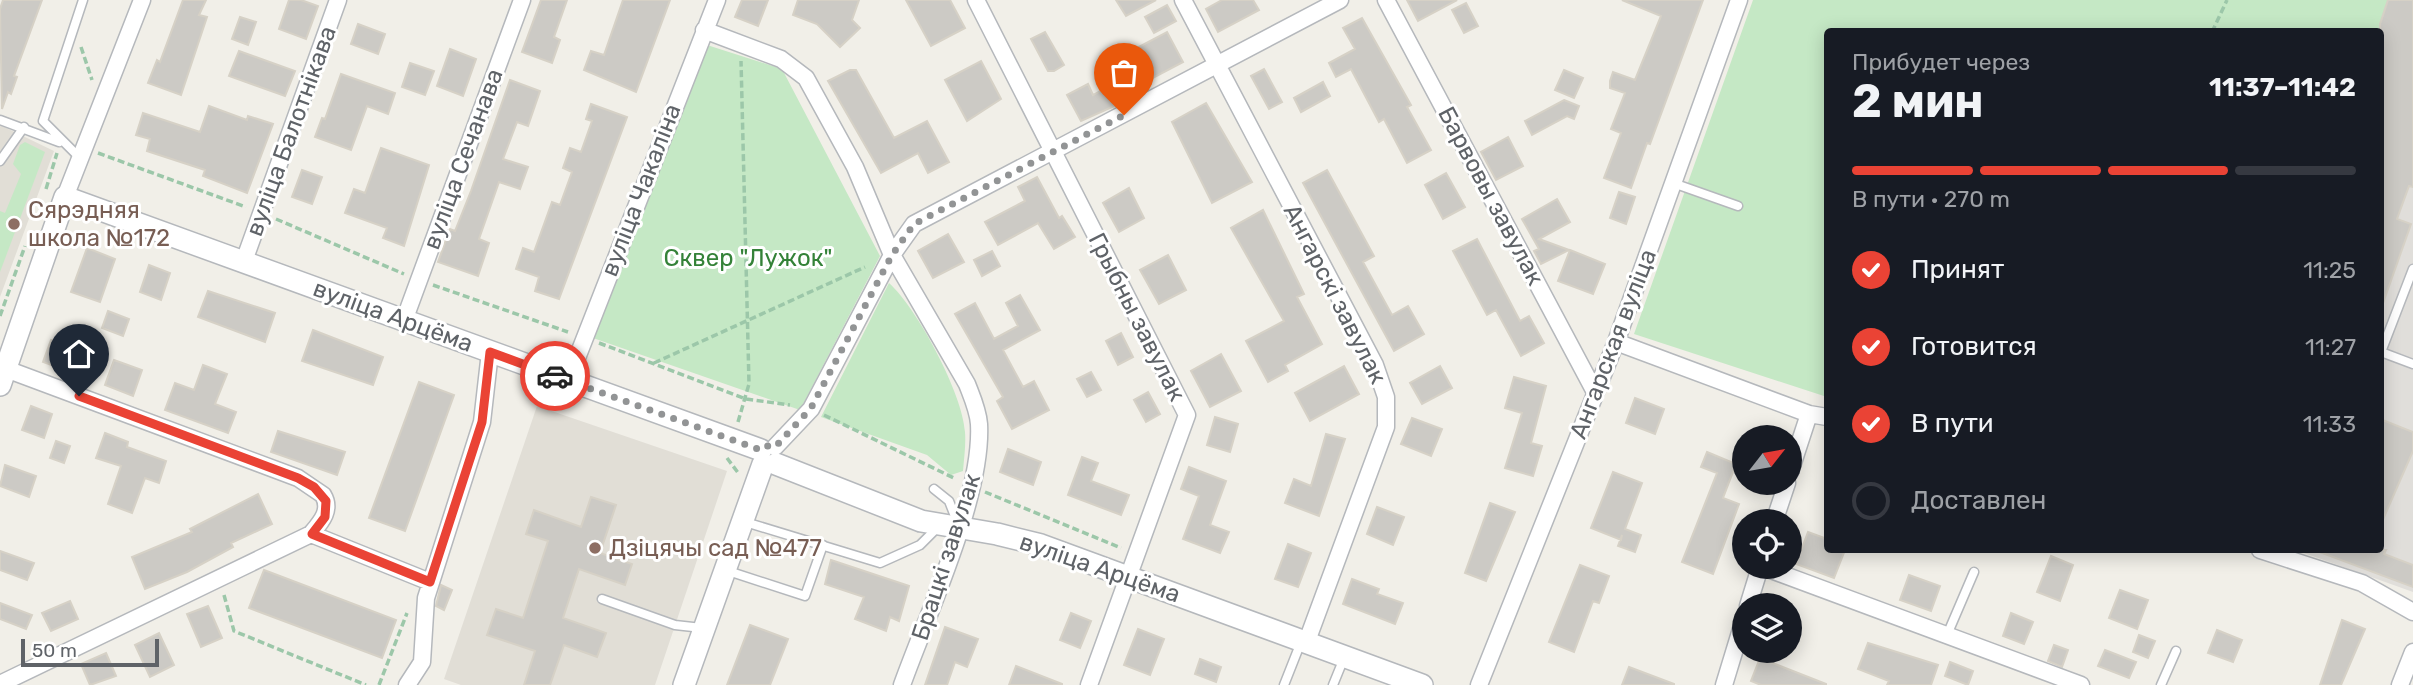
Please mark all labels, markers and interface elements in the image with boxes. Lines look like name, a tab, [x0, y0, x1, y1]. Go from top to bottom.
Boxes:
street label: вуліца Балотнікава	[240, 22, 342, 240]
pin	[1094, 43, 1154, 115]
text: Прибудет через	[1852, 48, 2030, 76]
icon: bag	[1105, 54, 1143, 92]
street label: вуліца Сечанава	[417, 65, 509, 253]
text: 11:37–11:42	[2209, 72, 2356, 103]
text: 2 мин	[1852, 74, 1984, 129]
street label: вуліца Чакаліна	[595, 100, 687, 280]
street label: Барвовы завулак	[1432, 102, 1550, 290]
text: В пути · 270 m	[1852, 185, 2010, 213]
place label: Сярэдняя школа №172	[28, 196, 170, 252]
street label: Ангарскі завулак	[1278, 200, 1392, 389]
marker: Сярэдняя школа №172	[6, 216, 22, 232]
street label: Грыбны завулак	[1083, 228, 1191, 406]
park label: Сквер "Лужок"	[663, 244, 833, 272]
street label: Ангарская вуліца	[1564, 245, 1662, 443]
icon: check	[1852, 251, 1890, 289]
text: Принят	[1911, 254, 2004, 285]
text: 11:25	[2303, 256, 2356, 284]
street label: вуліца Арцёма	[309, 274, 477, 358]
pin	[49, 324, 109, 396]
icon: check	[1852, 328, 1890, 366]
text: Готовится	[1911, 331, 2037, 362]
text: 11:27	[2305, 333, 2356, 361]
icon: home	[60, 335, 98, 373]
courier	[520, 341, 590, 411]
icon: car	[536, 357, 574, 395]
icon: check	[1852, 405, 1890, 443]
text: В пути	[1911, 408, 1994, 439]
text: 11:33	[2303, 410, 2356, 438]
north arrow	[1732, 425, 1802, 495]
map controls	[1732, 425, 1802, 663]
street label: Брацкі завулак	[906, 470, 986, 644]
text: Доставлен	[1911, 485, 2046, 516]
button: locate	[1732, 509, 1802, 579]
street label: вуліца Арцёма	[1016, 527, 1184, 609]
place label: Дзіцячы сад №477	[609, 534, 822, 562]
marker: Дзіцячы сад №477	[587, 540, 603, 556]
button: layers	[1732, 593, 1802, 663]
scale bar	[21, 636, 159, 668]
text: 50 m	[32, 639, 77, 662]

